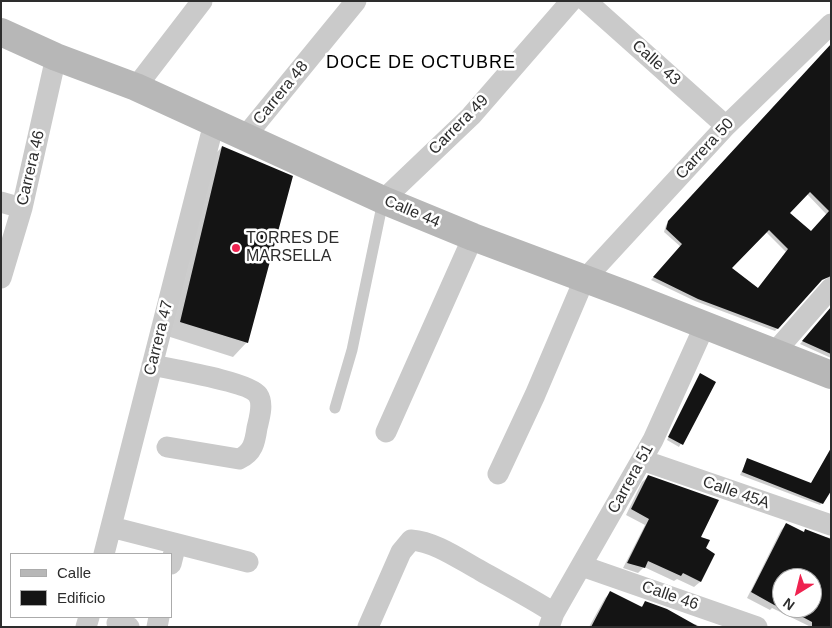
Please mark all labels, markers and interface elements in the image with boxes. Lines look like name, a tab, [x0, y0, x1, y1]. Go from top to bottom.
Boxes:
street label: Calle 43	[628, 36, 684, 90]
district label: DOCE DE OCTUBRE	[324, 52, 518, 74]
street label: Carrera 48	[249, 57, 313, 129]
street label: Carrera 49	[425, 91, 493, 159]
street label: Carrera 50	[672, 114, 738, 184]
street label: Carrera 46	[13, 129, 49, 207]
street label: Calle 44	[381, 192, 443, 232]
place label: TORRES DE MARSELLA	[246, 229, 339, 267]
marker: TORRES DE MARSELLA	[230, 242, 242, 254]
street label: Carrera 47	[140, 299, 178, 377]
street label: Carrera 51	[604, 441, 658, 517]
street label: Calle 45A	[700, 473, 772, 513]
legend	[10, 553, 172, 618]
text: Calle	[57, 564, 91, 581]
north arrow	[772, 568, 822, 618]
street label: Calle 46	[639, 577, 701, 615]
text: Edificio	[57, 589, 105, 606]
text: N	[780, 595, 798, 614]

